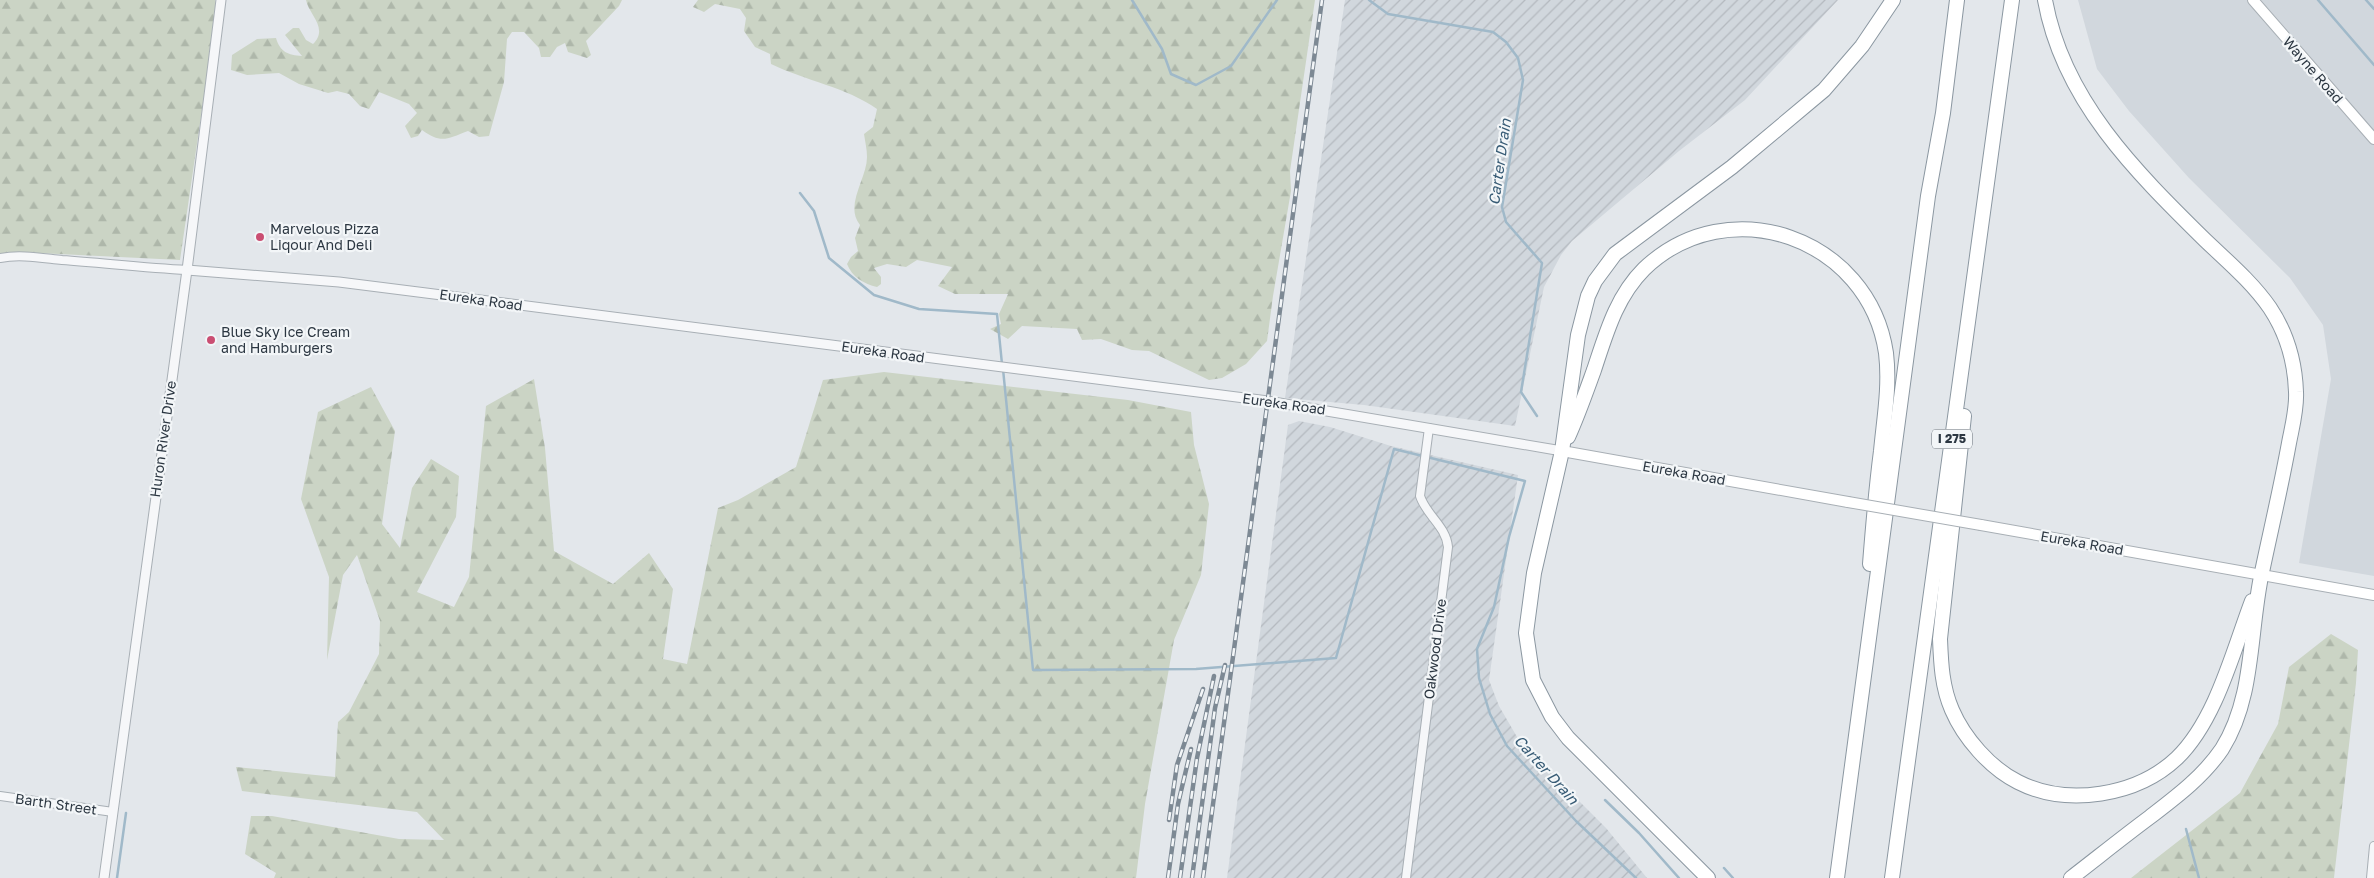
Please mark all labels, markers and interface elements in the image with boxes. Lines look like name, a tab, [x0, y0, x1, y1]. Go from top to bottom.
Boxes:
street label: Wayne Road	[2280, 33, 2347, 107]
water label: Carter Drain	[1484, 117, 1514, 206]
place label: Marvelous Pizza Liqour And Deli	[270, 220, 379, 253]
marker: Marvelous Pizza Liqour And Deli	[254, 231, 266, 243]
street label: Eureka Road	[438, 285, 524, 314]
place label: Blue Sky Ice Cream and Hamburgers	[221, 323, 350, 356]
marker: Blue Sky Ice Cream and Hamburgers	[205, 334, 217, 346]
street label: Eureka Road	[840, 337, 926, 366]
street label: Huron River Drive	[146, 380, 179, 498]
street label: Eureka Road	[1241, 389, 1327, 418]
road number: I 275	[1932, 429, 1972, 448]
street label: Eureka Road	[1641, 457, 1727, 488]
street label: Eureka Road	[2039, 527, 2125, 558]
street label: Oakwood Drive	[1420, 598, 1449, 700]
water label: Carter Drain	[1511, 731, 1583, 808]
street label: Barth Street	[14, 789, 98, 818]

